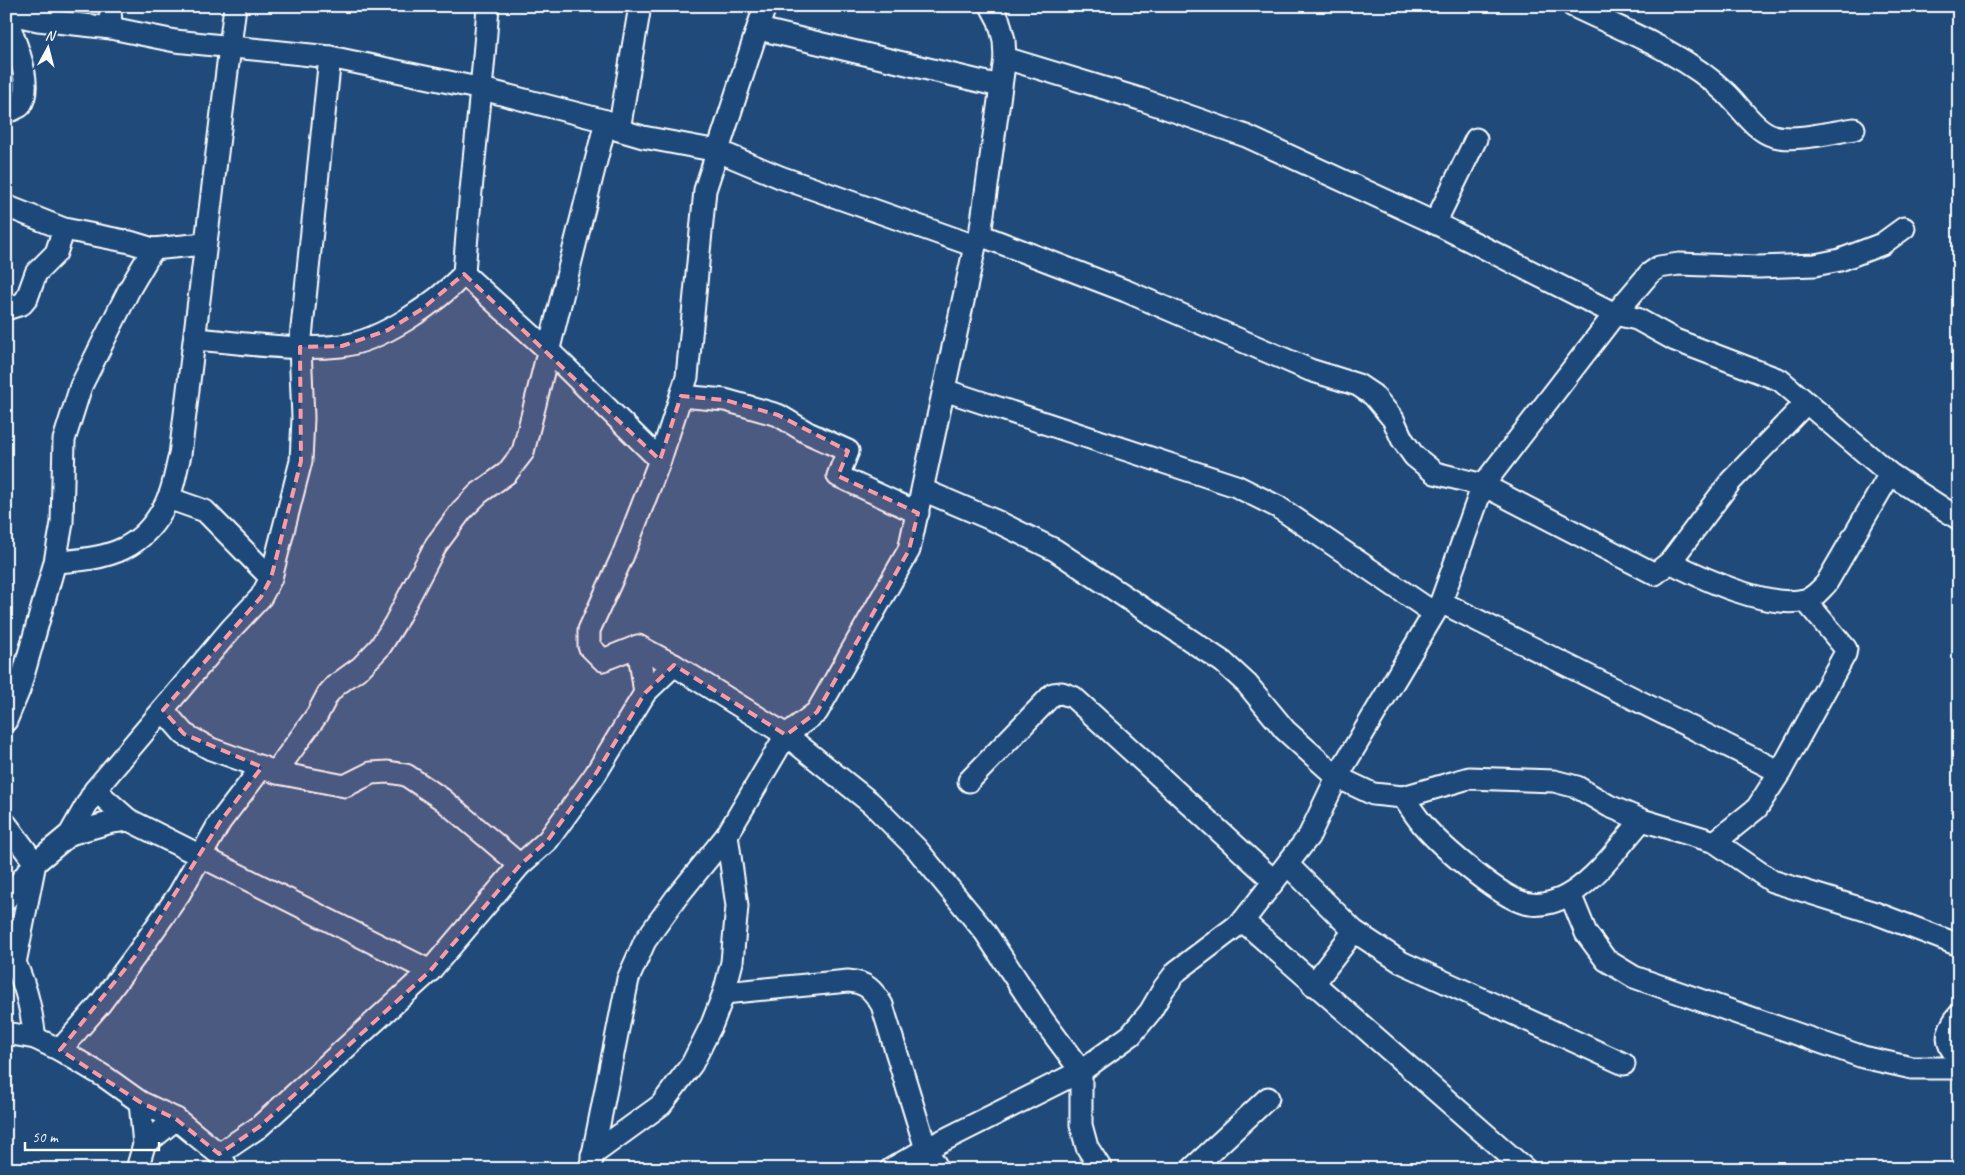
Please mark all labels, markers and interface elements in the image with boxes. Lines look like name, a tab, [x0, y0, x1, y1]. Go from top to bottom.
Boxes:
north arrow	[22, 22, 72, 72]
text: N	[44, 27, 57, 45]
scale bar	[25, 1120, 159, 1152]
text: 50 m	[32, 1128, 59, 1147]

